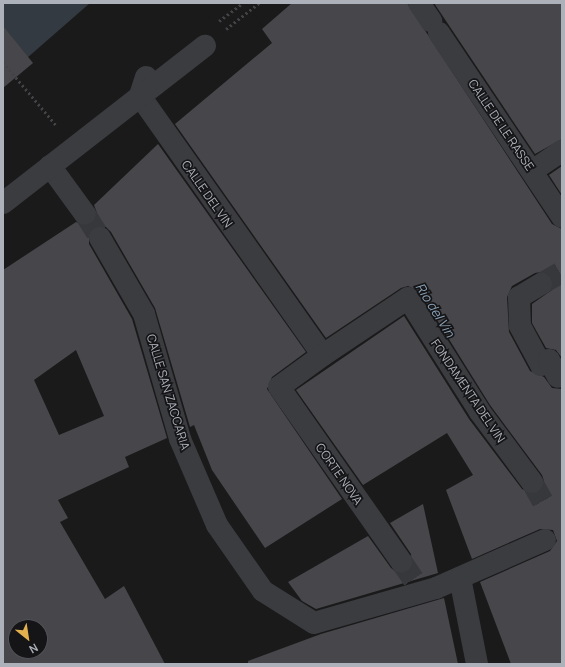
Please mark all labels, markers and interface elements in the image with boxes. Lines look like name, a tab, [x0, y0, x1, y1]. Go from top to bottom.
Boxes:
street label: CALLE DE LE RASSE	[465, 77, 537, 173]
street label: CALLE DEL VIN	[178, 157, 236, 231]
water label: Rio del Vin	[412, 280, 458, 340]
street label: CALLE SAN ZACCARIA	[144, 332, 192, 452]
street label: FONDAMENTA DEL VIN	[428, 336, 508, 446]
street label: CORTE NOVA	[313, 440, 365, 508]
north arrow	[8, 619, 48, 659]
text: N	[27, 640, 41, 657]

